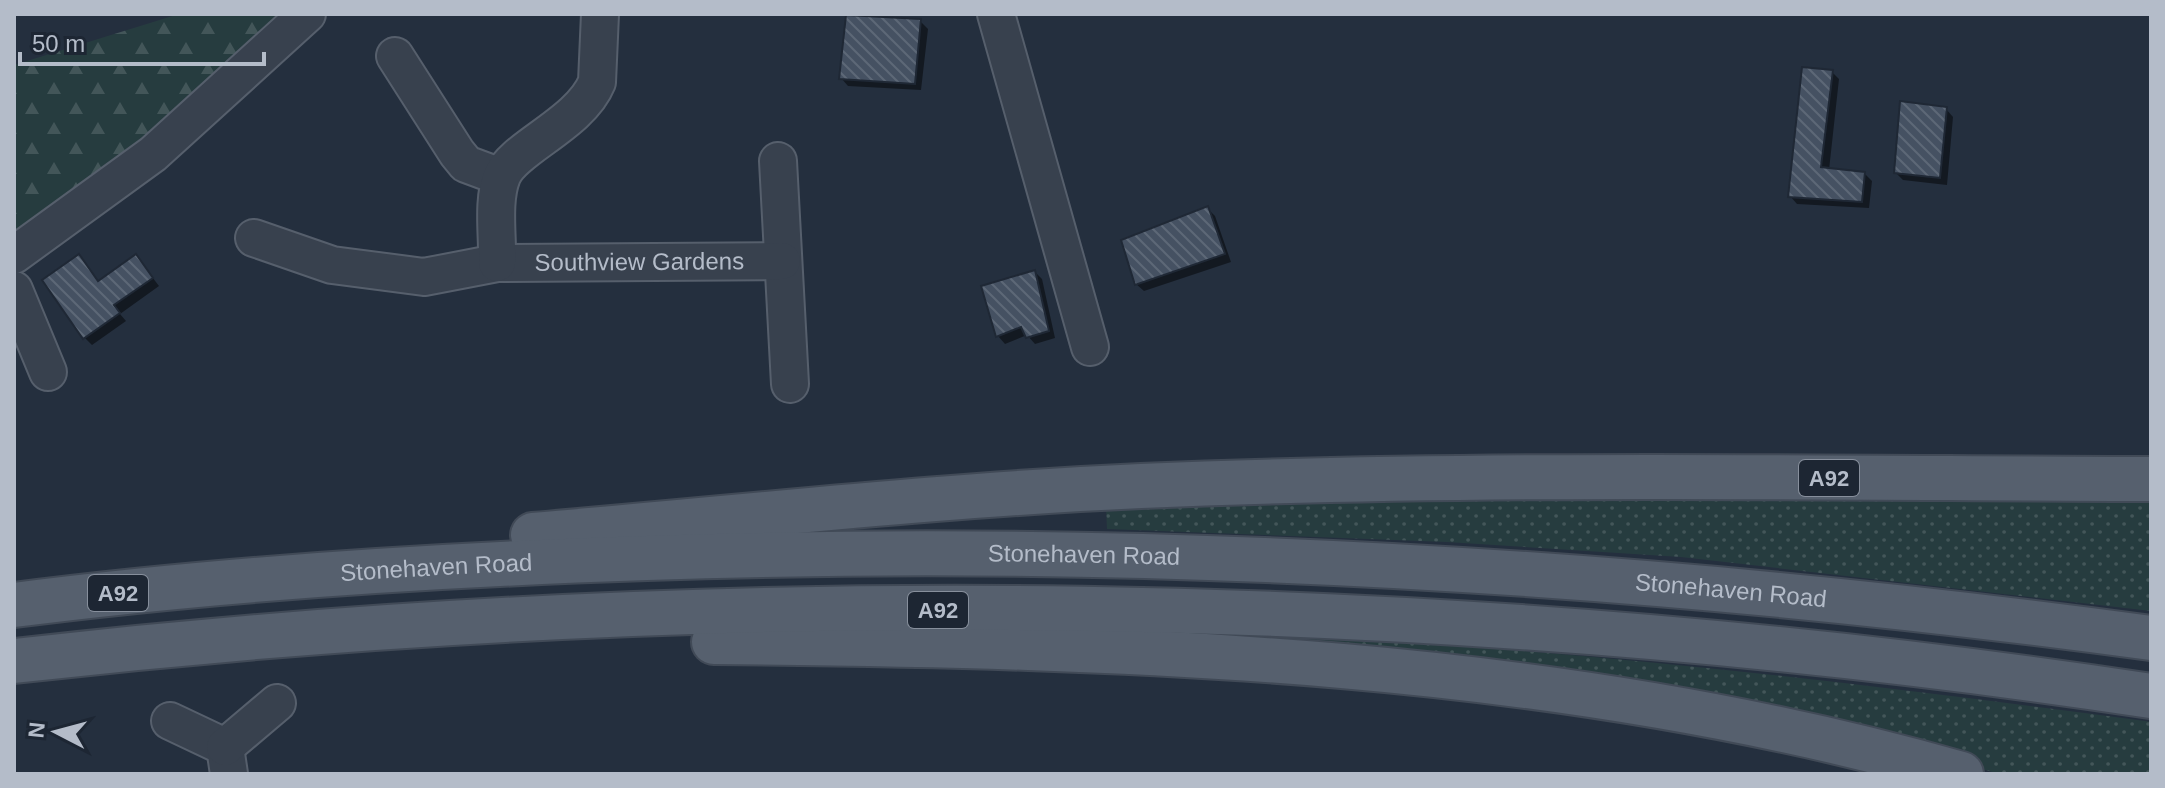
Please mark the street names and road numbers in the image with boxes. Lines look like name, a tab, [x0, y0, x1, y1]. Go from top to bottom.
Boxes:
street label: Southview Gardens	[534, 247, 744, 276]
road number: A92	[1799, 460, 1859, 496]
street label: Stonehaven Road	[988, 539, 1180, 570]
street label: Stonehaven Road	[339, 548, 533, 586]
street label: Stonehaven Road	[1634, 568, 1828, 612]
road number: A92	[88, 575, 148, 611]
road number: A92	[908, 592, 968, 628]

